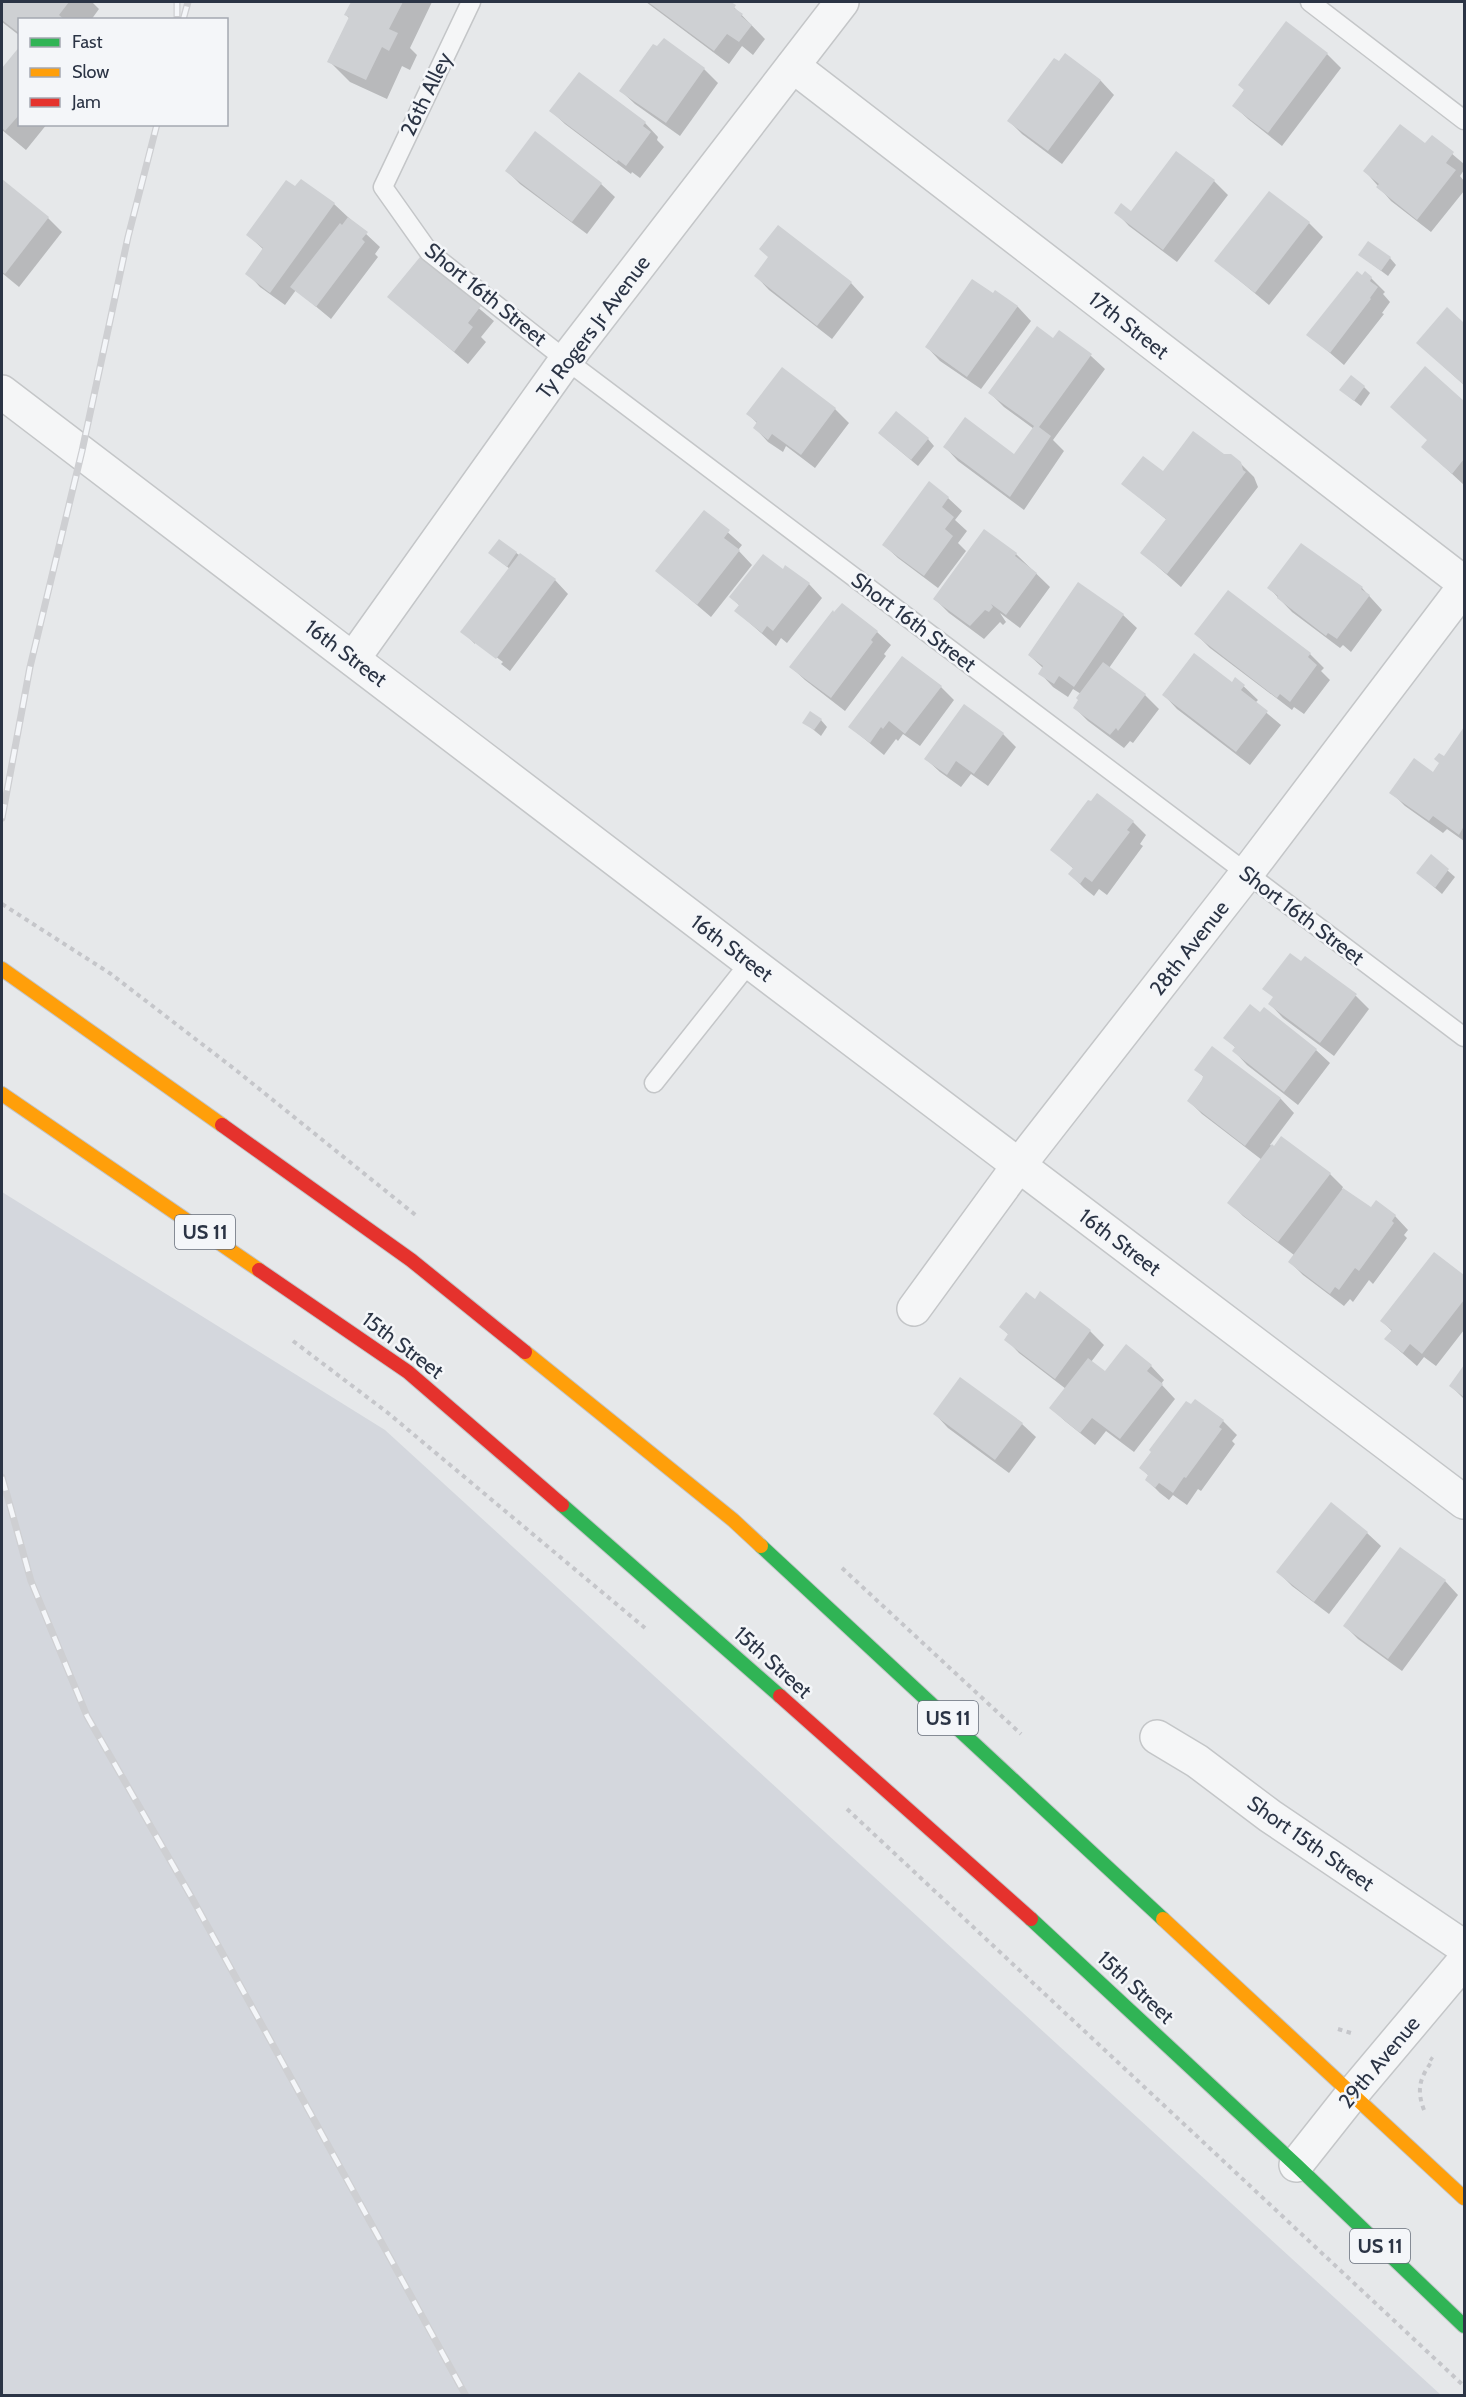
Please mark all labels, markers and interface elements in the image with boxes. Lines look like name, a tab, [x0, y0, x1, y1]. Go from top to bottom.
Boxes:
legend	[18, 18, 228, 126]
text: Fast	[72, 31, 103, 53]
street label: 26th Alley	[395, 48, 457, 140]
text: Slow	[72, 61, 109, 83]
text: Jam	[71, 91, 101, 113]
street label: Short 16th Street	[420, 237, 552, 351]
street label: Ty Rogers Jr Avenue	[531, 250, 655, 404]
street label: 17th Street	[1084, 286, 1174, 364]
street label: Short 16th Street	[847, 567, 981, 677]
street label: 16th Street	[300, 614, 392, 692]
street label: Short 16th Street	[1235, 860, 1369, 970]
street label: 28th Avenue	[1144, 895, 1234, 1000]
street label: 16th Street	[686, 909, 778, 987]
street label: 16th Street	[1074, 1203, 1166, 1281]
road number: US 11	[175, 1215, 235, 1249]
street label: 15th Street	[357, 1306, 449, 1384]
street label: 15th Street	[729, 1621, 817, 1703]
road number: US 11	[918, 1701, 978, 1735]
street label: Short 15th Street	[1243, 1790, 1379, 1896]
street label: 15th Street	[1093, 1945, 1179, 2029]
street label: 29th Avenue	[1333, 2011, 1425, 2113]
road number: US 11	[1350, 2229, 1410, 2263]

